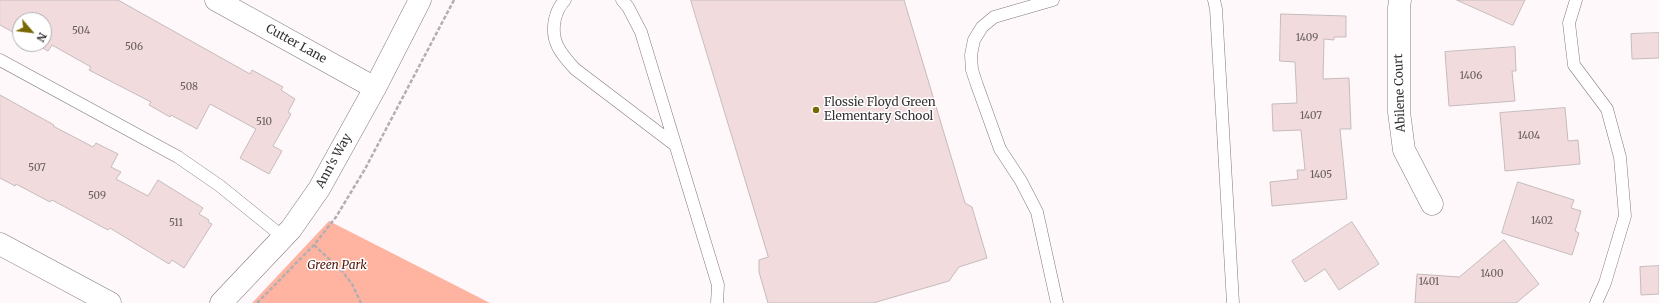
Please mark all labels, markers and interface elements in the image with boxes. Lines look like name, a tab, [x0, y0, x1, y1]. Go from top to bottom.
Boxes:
north arrow	[12, 12, 52, 52]
street label: Cutter Lane	[263, 21, 329, 67]
house number: 504	[72, 25, 90, 37]
text: N	[33, 30, 50, 44]
house number: 1409	[1296, 32, 1318, 44]
house number: 506	[125, 41, 143, 53]
street label: Abilene Court	[1391, 53, 1409, 133]
house number: 1406	[1460, 70, 1482, 82]
house number: 508	[180, 81, 198, 93]
place label: Flossie Floyd Green Elementary School	[824, 96, 936, 124]
marker: Flossie Floyd Green Elementary School	[811, 105, 821, 115]
house number: 1407	[1300, 110, 1322, 122]
house number: 510	[256, 116, 272, 128]
house number: 1404	[1518, 130, 1540, 142]
street label: Ann's Way	[313, 131, 355, 191]
house number: 507	[28, 162, 46, 174]
house number: 1405	[1310, 169, 1332, 181]
house number: 509	[88, 190, 106, 202]
house number: 1402	[1531, 215, 1553, 227]
house number: 511	[169, 217, 183, 229]
park label: Green Park	[307, 259, 367, 273]
house number: 1400	[1481, 268, 1503, 280]
house number: 1401	[1419, 276, 1439, 288]

